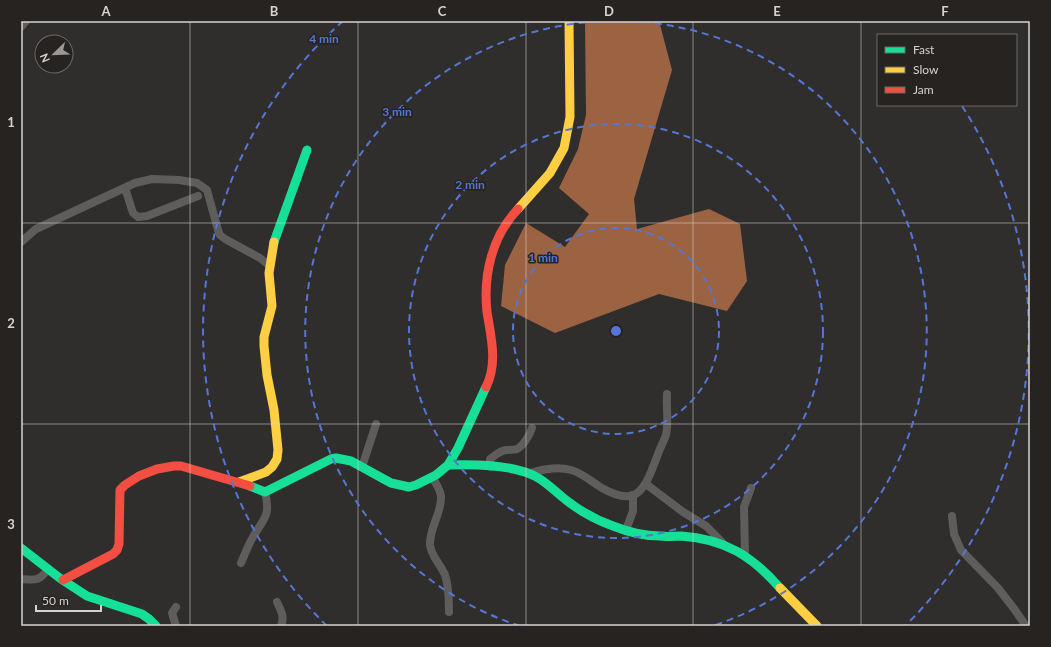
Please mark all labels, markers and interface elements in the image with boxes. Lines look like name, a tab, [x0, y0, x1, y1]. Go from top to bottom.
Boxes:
text: A	[100, 3, 111, 19]
text: B	[270, 3, 279, 19]
text: C	[438, 3, 447, 19]
text: D	[604, 3, 614, 19]
text: E	[773, 3, 781, 19]
text: F	[941, 3, 949, 19]
text: 4 min	[309, 31, 339, 46]
north arrow	[34, 34, 74, 74]
legend	[877, 34, 1017, 106]
text: Fast	[913, 42, 935, 57]
text: N	[37, 52, 52, 65]
text: Slow	[913, 62, 939, 77]
text: Jam	[913, 82, 934, 97]
text: 3 min	[382, 104, 412, 119]
text: 1	[7, 114, 15, 130]
text: 2 min	[455, 177, 485, 192]
text: 1 min	[528, 250, 558, 265]
text: 2	[7, 315, 15, 331]
centre of rings	[609, 324, 623, 338]
text: 3	[7, 516, 15, 532]
scale bar	[36, 587, 101, 613]
text: 50 m	[42, 593, 69, 608]

